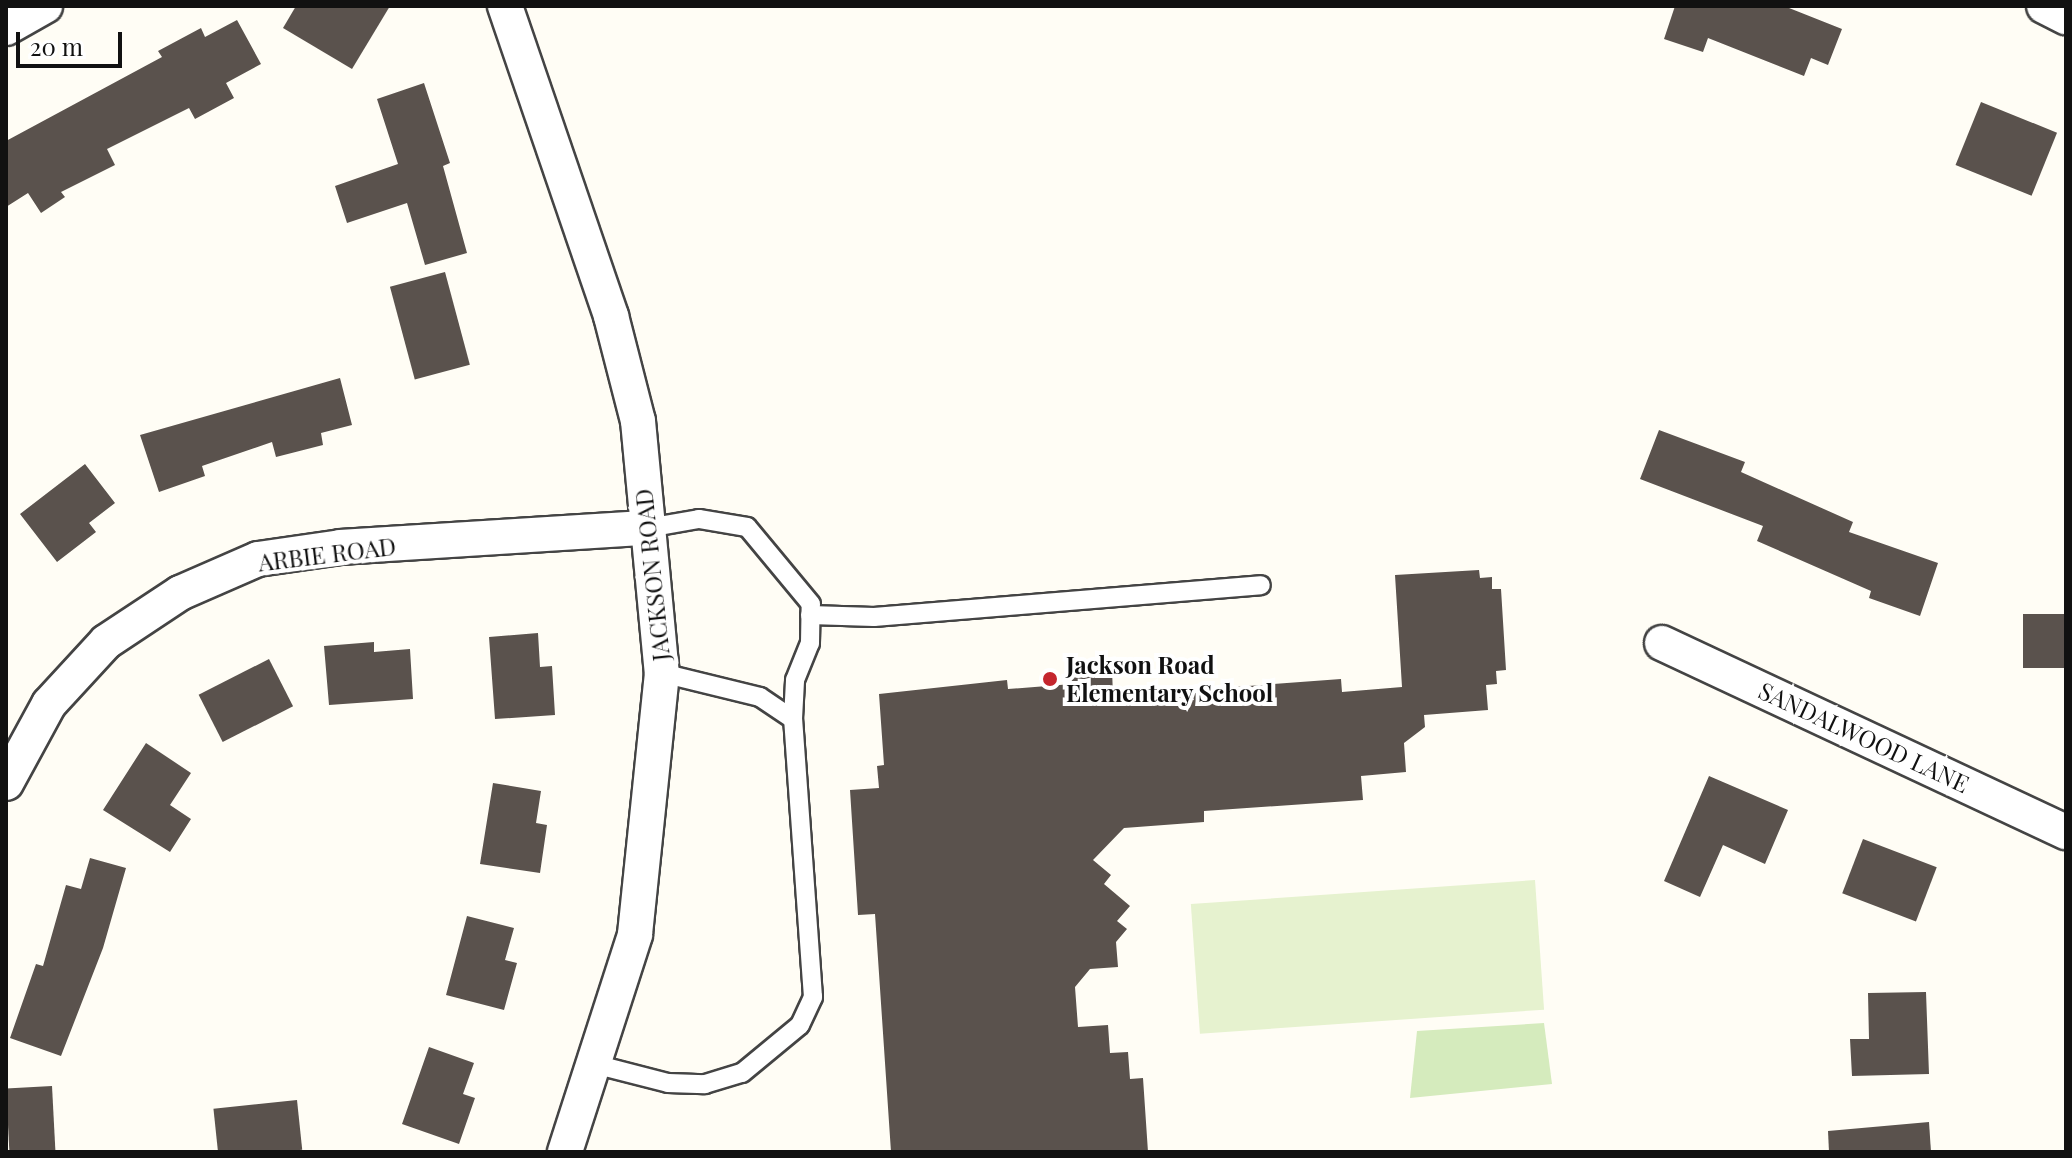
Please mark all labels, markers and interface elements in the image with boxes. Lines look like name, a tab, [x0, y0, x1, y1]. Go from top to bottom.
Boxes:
scale bar	[20, 16, 126, 66]
text: 20 m	[30, 30, 83, 62]
street label: JACKSON ROAD	[629, 487, 675, 663]
street label: ARBIE ROAD	[256, 531, 398, 577]
place label: Jackson Road Elementary School	[1066, 651, 1274, 707]
marker: Jackson Road Elementary School	[1041, 670, 1059, 688]
street label: SANDALWOOD LANE	[1754, 676, 1974, 798]

